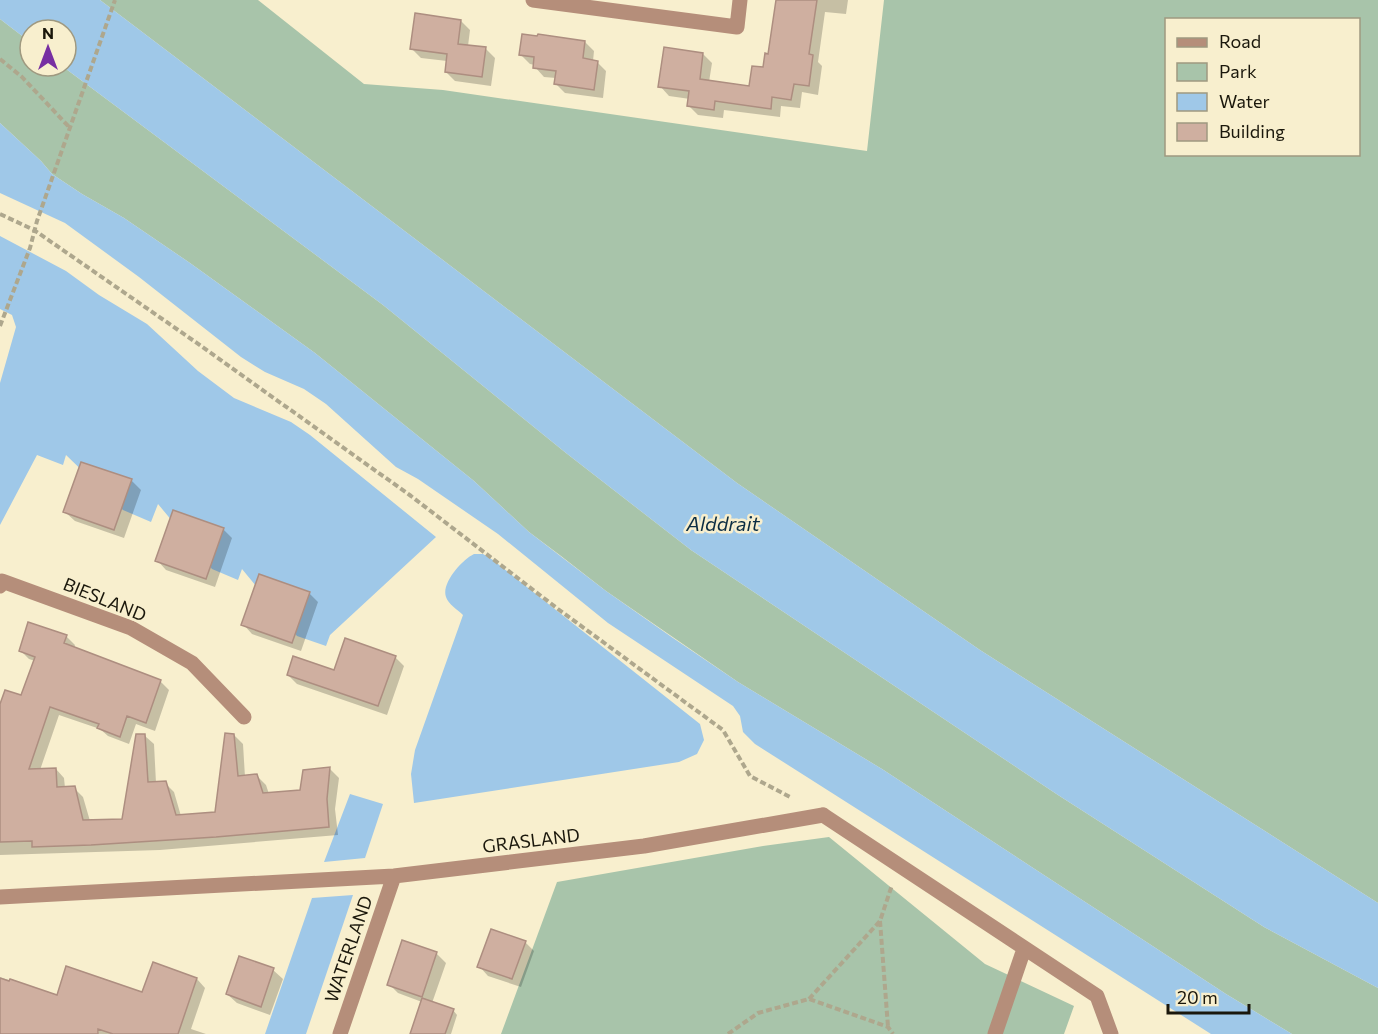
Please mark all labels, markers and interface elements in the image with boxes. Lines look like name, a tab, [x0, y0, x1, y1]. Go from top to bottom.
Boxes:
north arrow	[18, 18, 78, 78]
legend	[1165, 18, 1360, 156]
text: N	[42, 23, 54, 42]
text: Road	[1219, 30, 1261, 52]
text: Park	[1219, 60, 1257, 82]
text: Water	[1219, 90, 1270, 112]
text: Building	[1219, 120, 1285, 142]
water label: Alddrait	[685, 511, 761, 535]
street label: BIESLAND	[60, 572, 150, 626]
street label: GRASLAND	[481, 823, 581, 857]
street label: WATERLAND	[319, 893, 377, 1005]
scale bar	[1168, 977, 1249, 1015]
text: 20 m	[1177, 986, 1218, 1008]

